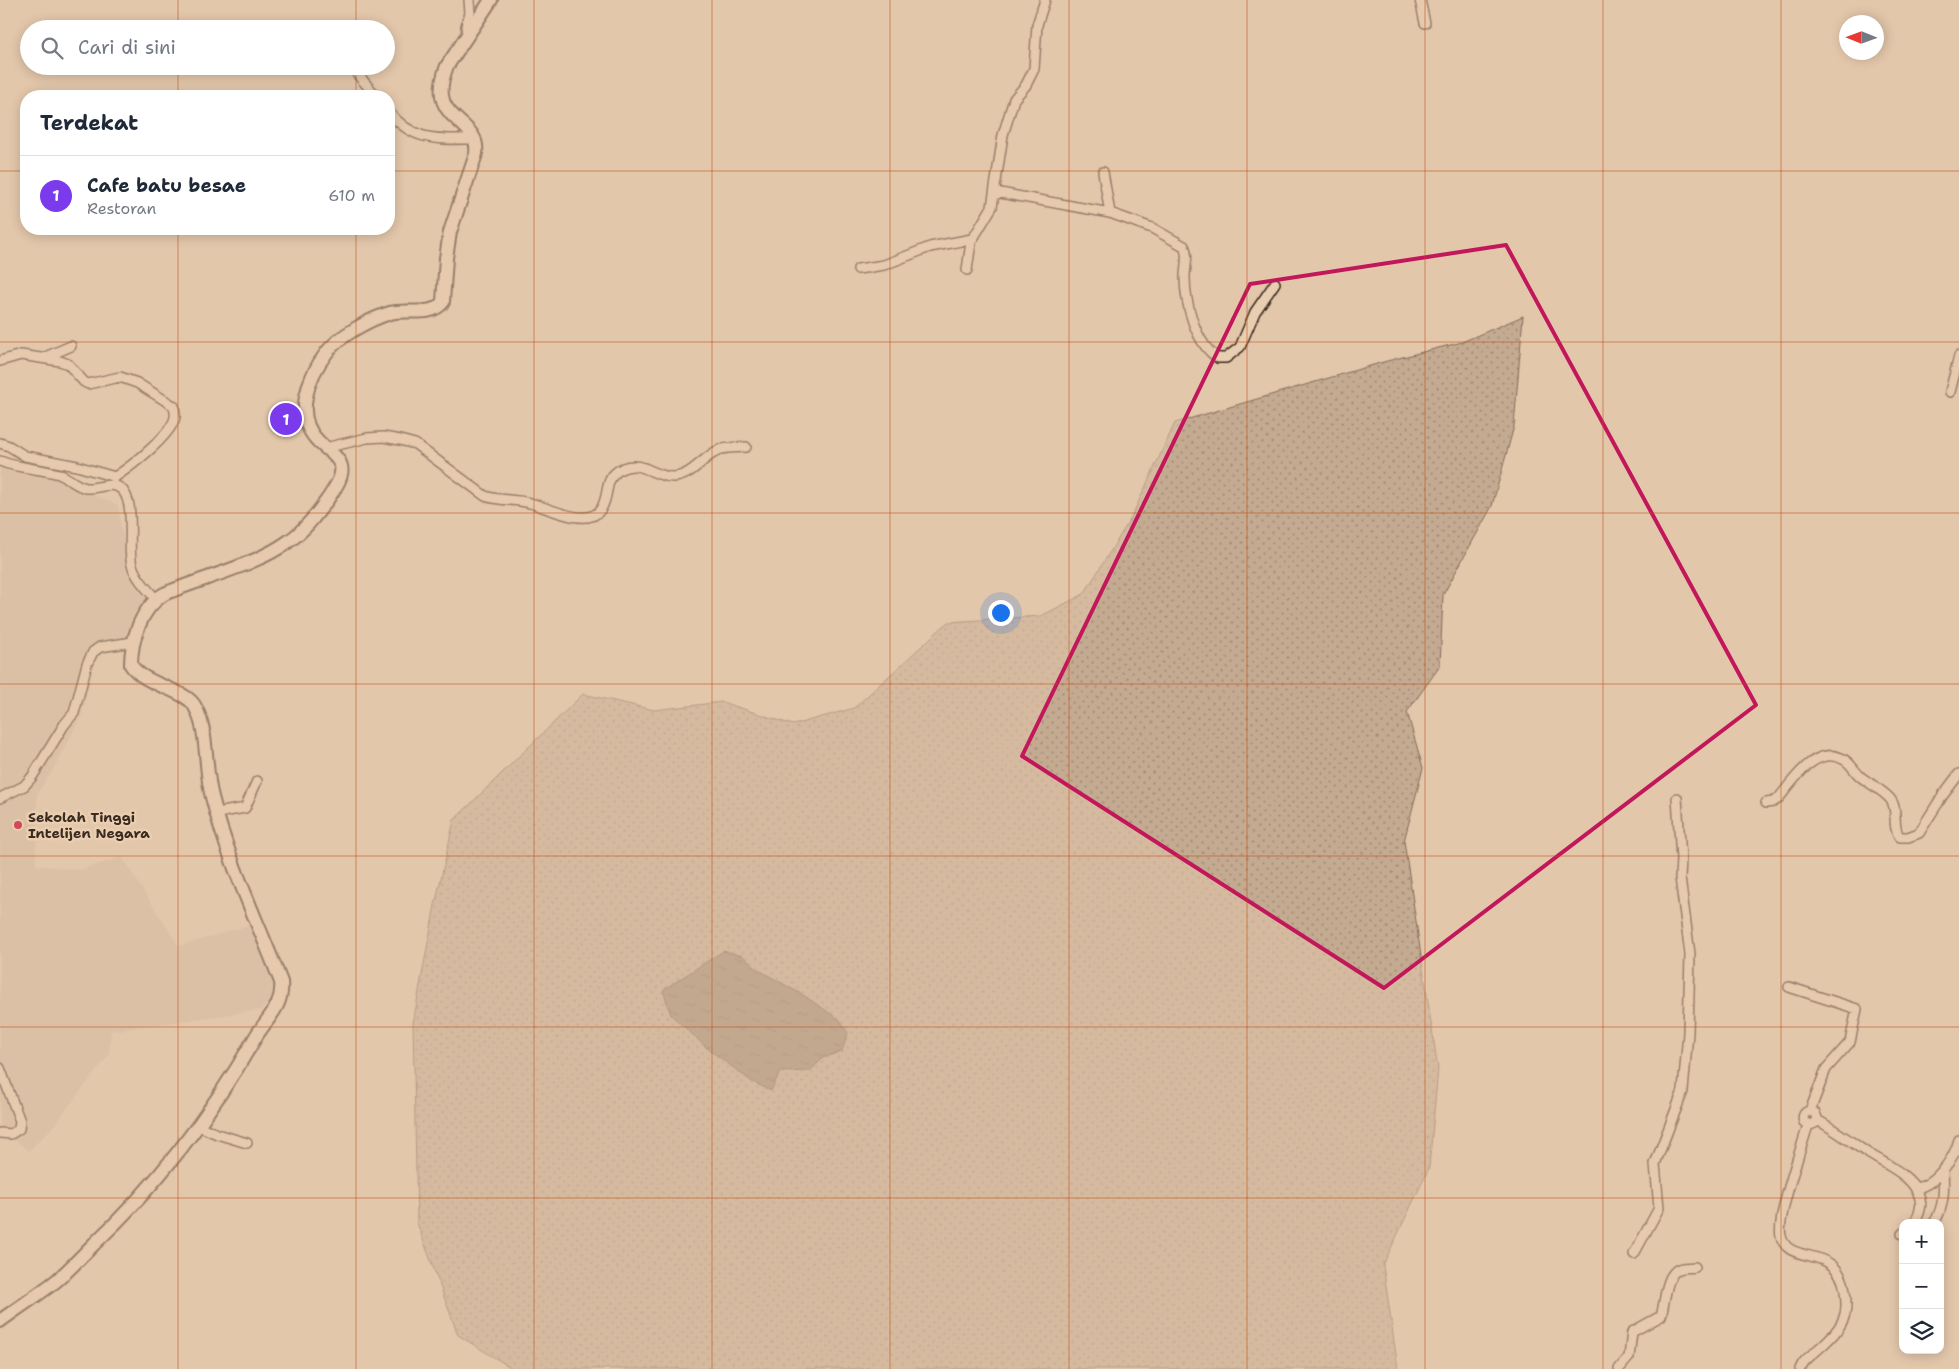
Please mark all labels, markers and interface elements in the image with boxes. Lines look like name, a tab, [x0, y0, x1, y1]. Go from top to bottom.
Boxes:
north arrow	[1839, 15, 1884, 60]
search box	[20, 20, 395, 75]
icon: search	[38, 34, 66, 62]
text: Cari di sini	[78, 35, 176, 60]
text: Terdekat	[40, 109, 138, 137]
text: Cafe batu besae	[87, 173, 246, 198]
text: 1	[52, 185, 60, 206]
text: 610 m	[328, 185, 375, 206]
text: Restoran	[87, 198, 156, 219]
pin: 1	[270, 400, 302, 438]
your location	[988, 600, 1014, 626]
place label: Sekolah Tinggi Intelijen Negara	[28, 808, 150, 842]
marker: Sekolah Tinggi Intelijen Negara	[12, 819, 24, 831]
map controls	[1899, 1219, 1944, 1354]
button: +	[1899, 1219, 1944, 1264]
button: −	[1899, 1264, 1944, 1309]
button: layers	[1899, 1309, 1944, 1354]

